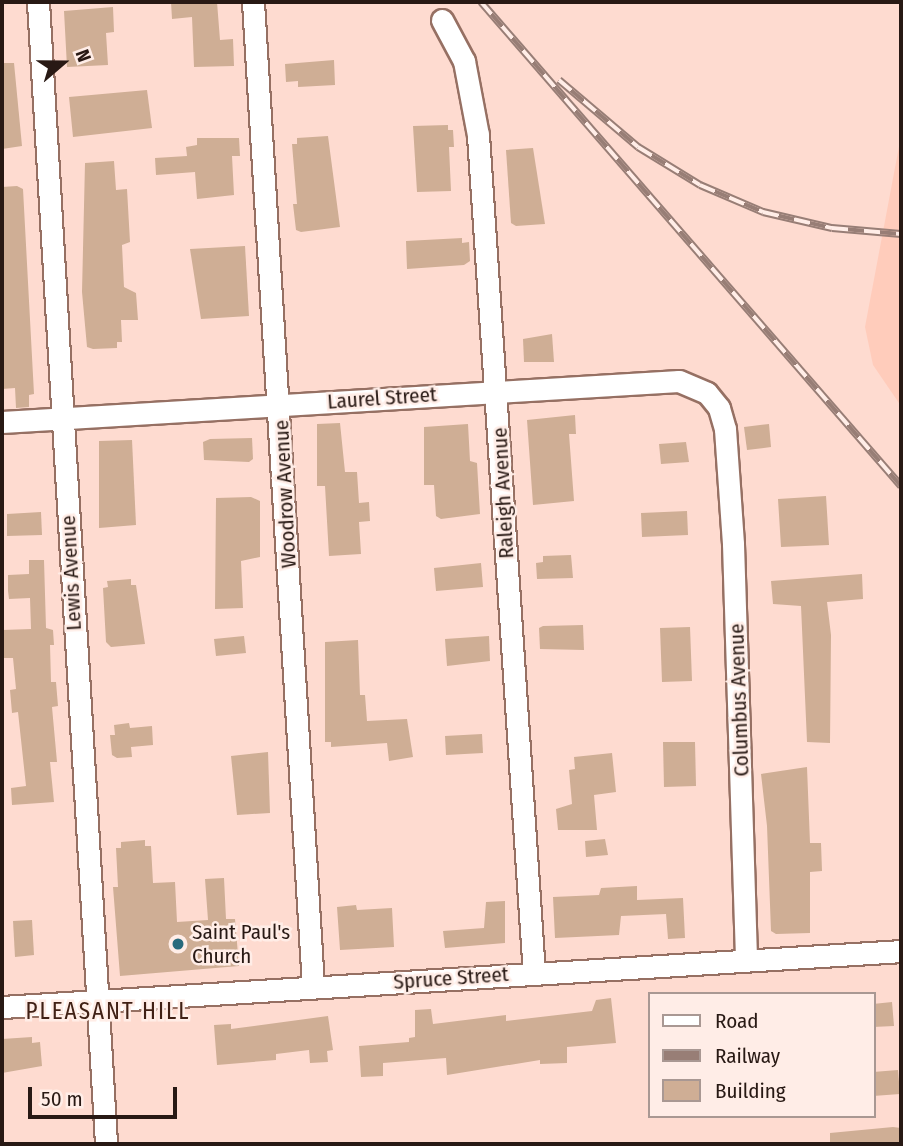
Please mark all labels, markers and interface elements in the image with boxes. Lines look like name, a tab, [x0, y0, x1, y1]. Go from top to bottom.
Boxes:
north arrow	[28, 28, 98, 98]
text: N	[70, 46, 96, 65]
street label: Laurel Street	[326, 382, 438, 414]
street label: Woodrow Avenue	[269, 419, 301, 569]
street label: Raleigh Avenue	[487, 427, 519, 559]
street label: Lewis Avenue	[55, 515, 87, 631]
street label: Columbus Avenue	[724, 623, 754, 777]
place label: Saint Paul's Church	[192, 919, 290, 969]
marker: Saint Paul's Church	[170, 936, 186, 952]
street label: Spruce Street	[393, 961, 509, 995]
legend	[648, 992, 875, 1118]
district label: PLEASANT HILL	[27, 997, 189, 1025]
text: Road	[715, 1008, 759, 1034]
text: Railway	[715, 1043, 780, 1069]
scale bar	[32, 1072, 180, 1116]
text: Building	[715, 1078, 786, 1104]
text: 50 m	[41, 1086, 83, 1112]

